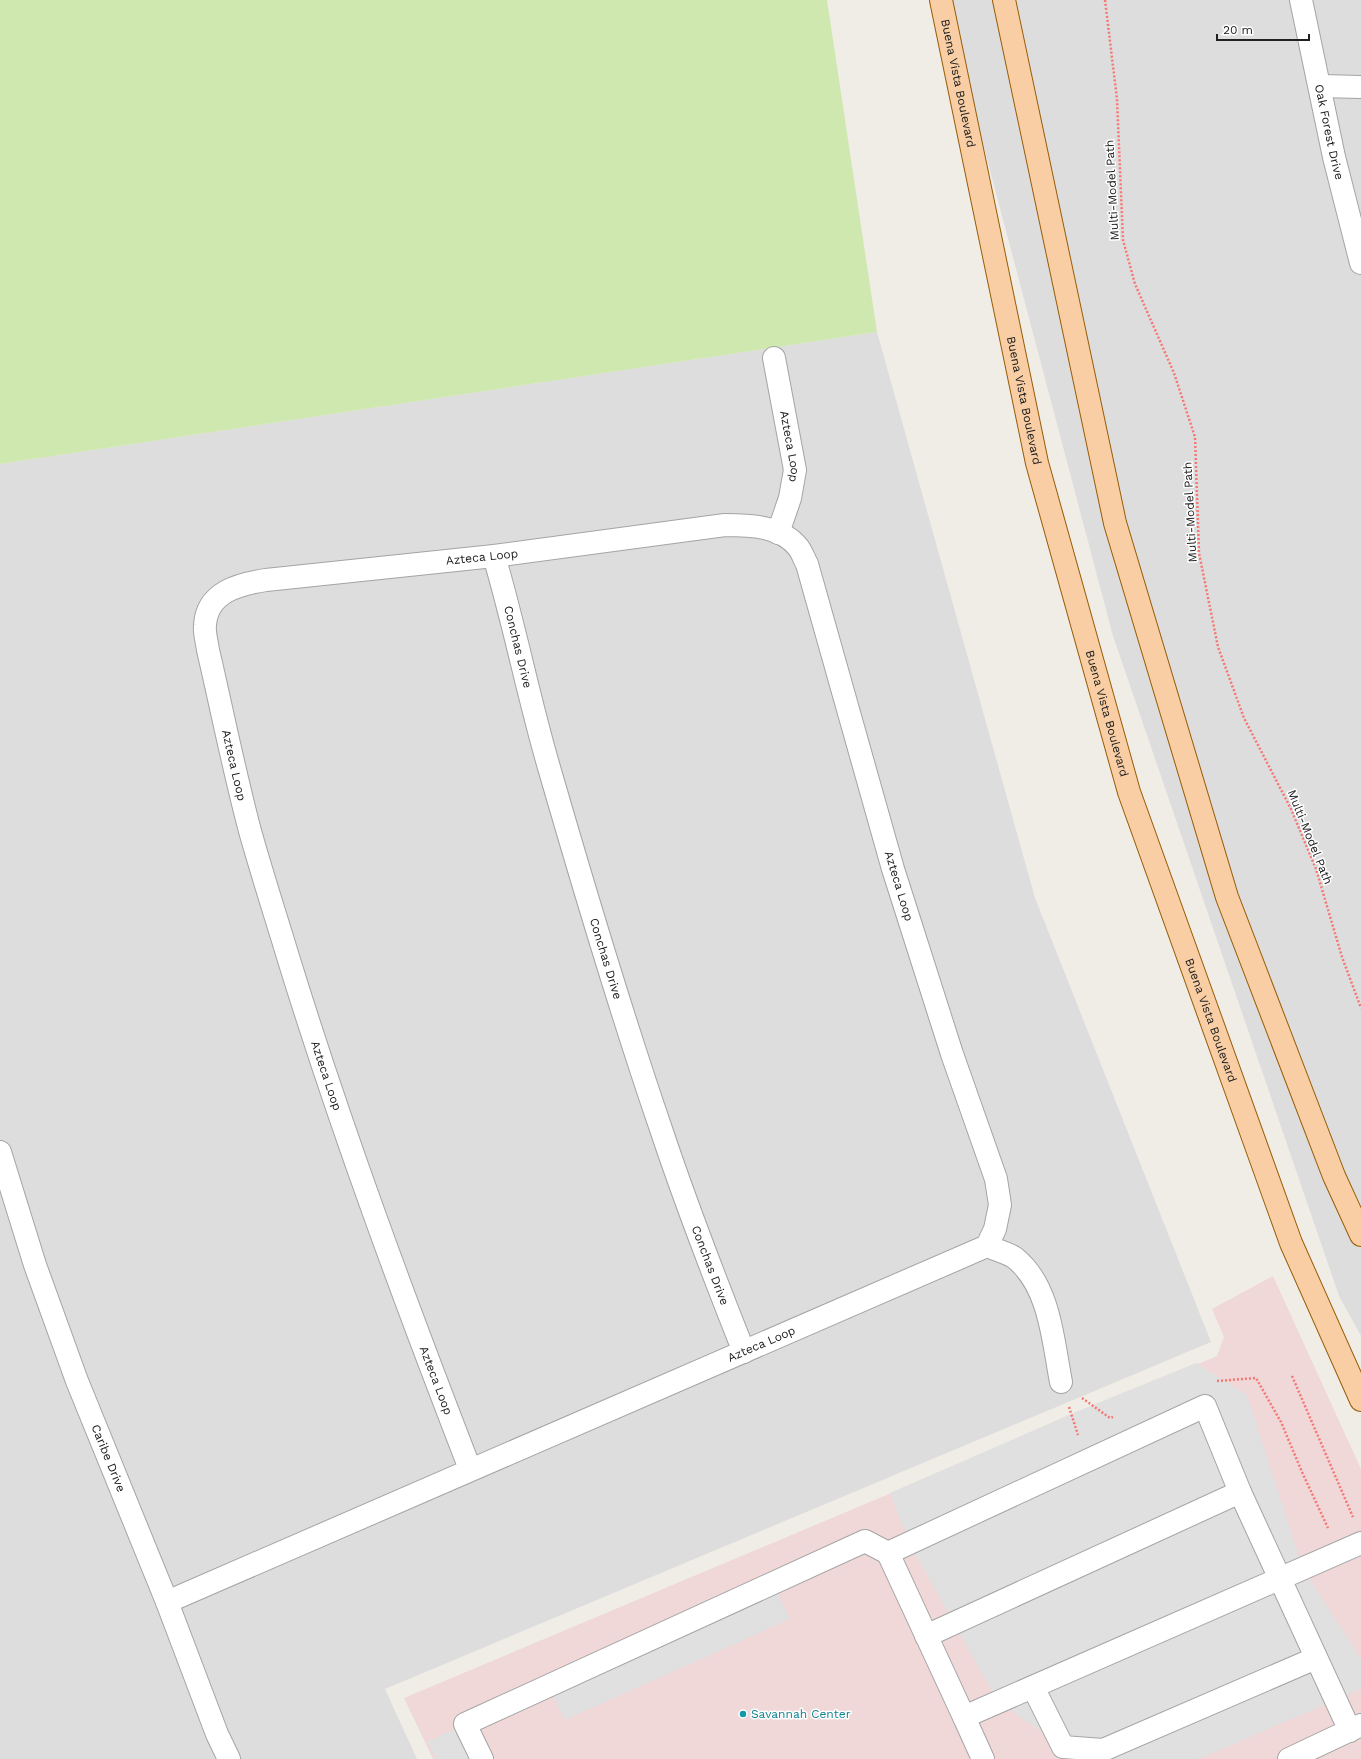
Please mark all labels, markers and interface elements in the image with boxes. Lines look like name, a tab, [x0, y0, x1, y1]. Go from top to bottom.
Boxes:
scale bar	[1217, 16, 1309, 42]
street label: Buena Vista Boulevard	[938, 18, 978, 149]
text: 20 m	[1223, 23, 1253, 37]
street label: Oak Forest Drive	[1312, 83, 1347, 181]
street label: Multi-Model Path	[1102, 139, 1122, 241]
street label: Buena Vista Boulevard	[1004, 335, 1044, 466]
street label: Azteca Loop	[777, 409, 802, 483]
street label: Multi-Model Path	[1180, 461, 1200, 563]
street label: Azteca Loop	[445, 546, 519, 568]
street label: Conchas Drive	[501, 604, 535, 690]
street label: Buena Vista Boulevard	[1083, 649, 1131, 778]
street label: Azteca Loop	[219, 728, 249, 802]
street label: Multi-Model Path	[1285, 788, 1335, 886]
street label: Azteca Loop	[882, 849, 916, 923]
street label: Conchas Drive	[587, 916, 625, 1001]
street label: Buena Vista Boulevard	[1182, 956, 1240, 1084]
street label: Azteca Loop	[308, 1039, 344, 1112]
street label: Conchas Drive	[689, 1224, 732, 1307]
street label: Azteca Loop	[725, 1323, 797, 1365]
street label: Azteca Loop	[417, 1344, 456, 1417]
street label: Caribe Drive	[88, 1422, 128, 1494]
place label: Savannah Center	[751, 1707, 851, 1721]
marker: Savannah Center	[738, 1709, 748, 1719]

